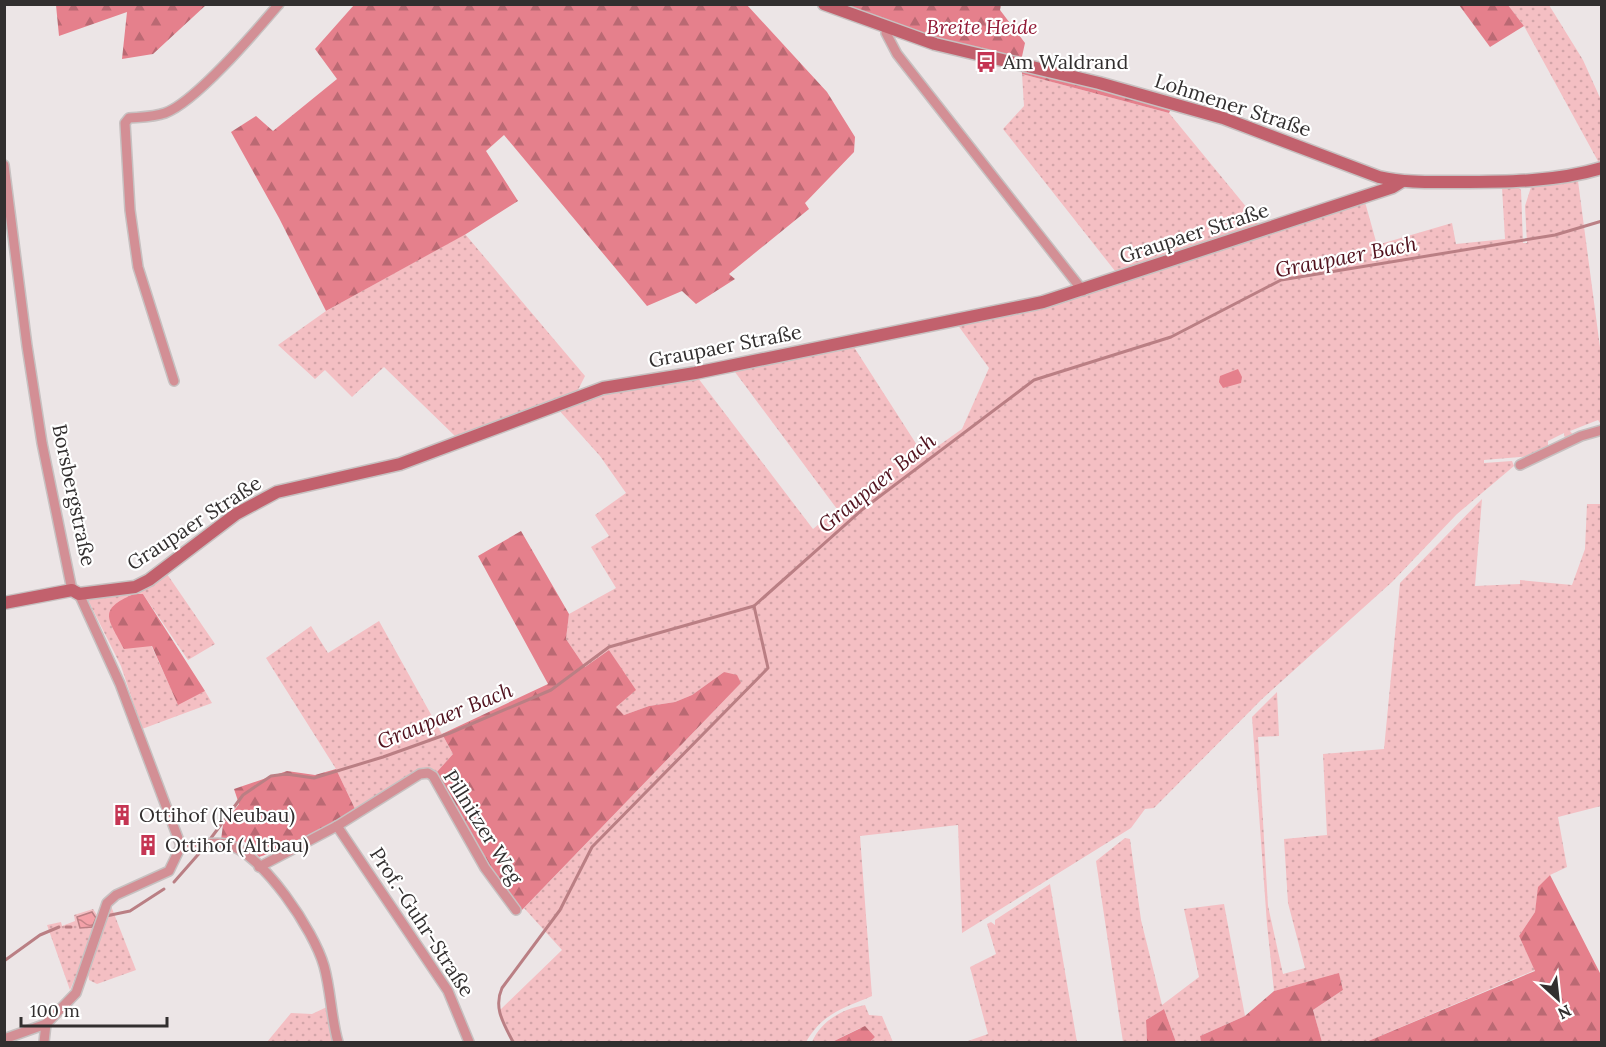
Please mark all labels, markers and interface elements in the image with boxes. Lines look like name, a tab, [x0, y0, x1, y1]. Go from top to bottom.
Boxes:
park label: Breite Heide	[926, 14, 1038, 39]
place label: Am Waldrand	[1002, 49, 1128, 74]
bus stop icon: Am Waldrand	[974, 50, 998, 74]
street label: Lohmener Straße	[1152, 67, 1315, 142]
street label: Graupaer Straße	[1116, 197, 1272, 268]
water label: Graupaer Bach	[1273, 230, 1419, 284]
street label: Graupaer Straße	[646, 318, 804, 373]
street label: Borsbergstraße	[47, 422, 102, 568]
water label: Graupaer Bach	[812, 427, 941, 538]
street label: Graupaer Straße	[122, 470, 266, 575]
water label: Graupaer Bach	[373, 676, 517, 755]
street label: Pillnitzer Weg	[438, 765, 529, 889]
place label: Ottihof (Neubau)	[139, 802, 295, 828]
building icon: Ottihof (Neubau)	[110, 803, 134, 827]
place label: Ottihof (Altbau)	[165, 832, 309, 858]
building icon: Ottihof (Altbau)	[136, 833, 160, 857]
street label: Prof.-Guhr-Straße	[365, 842, 480, 1001]
north arrow	[1528, 969, 1588, 1029]
scale bar	[21, 990, 166, 1028]
text: 100 m	[30, 999, 80, 1022]
text: N	[1555, 1001, 1575, 1024]

